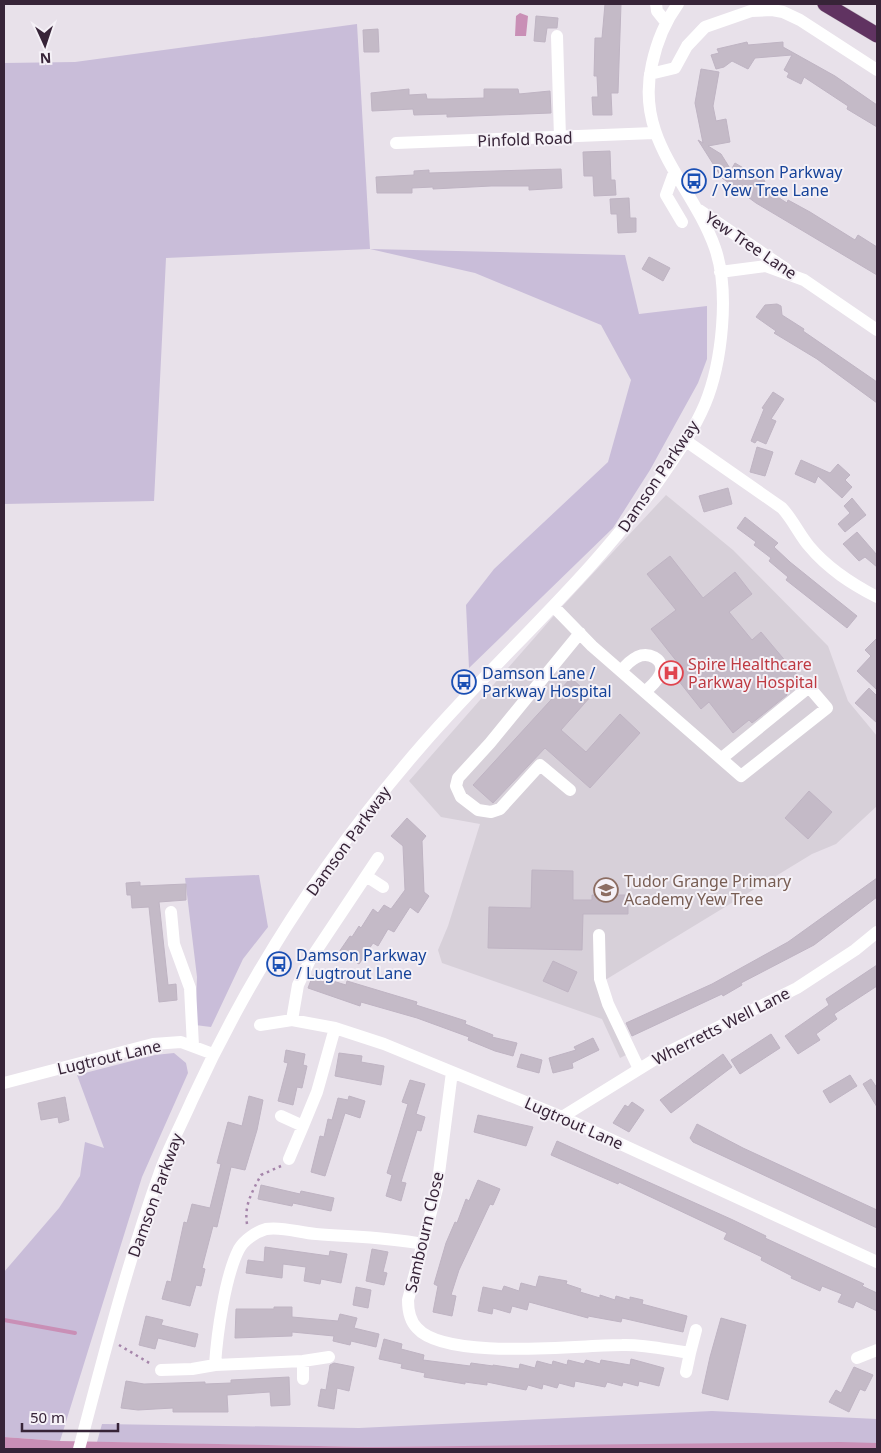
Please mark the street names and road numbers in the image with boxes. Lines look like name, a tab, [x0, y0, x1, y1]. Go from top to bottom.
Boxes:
street label: Pinfold Road	[477, 126, 573, 152]
street label: Yew Tree Lane	[701, 206, 801, 284]
street label: Damson Parkway	[612, 415, 704, 536]
street label: Damson Parkway	[301, 781, 396, 900]
street label: Wherretts Well Lane	[649, 982, 793, 1070]
street label: Lugtrout Lane	[55, 1034, 163, 1080]
street label: Lugtrout Lane	[521, 1091, 627, 1155]
street label: Damson Parkway	[122, 1129, 188, 1260]
street label: Sambourn Close	[399, 1169, 449, 1295]

